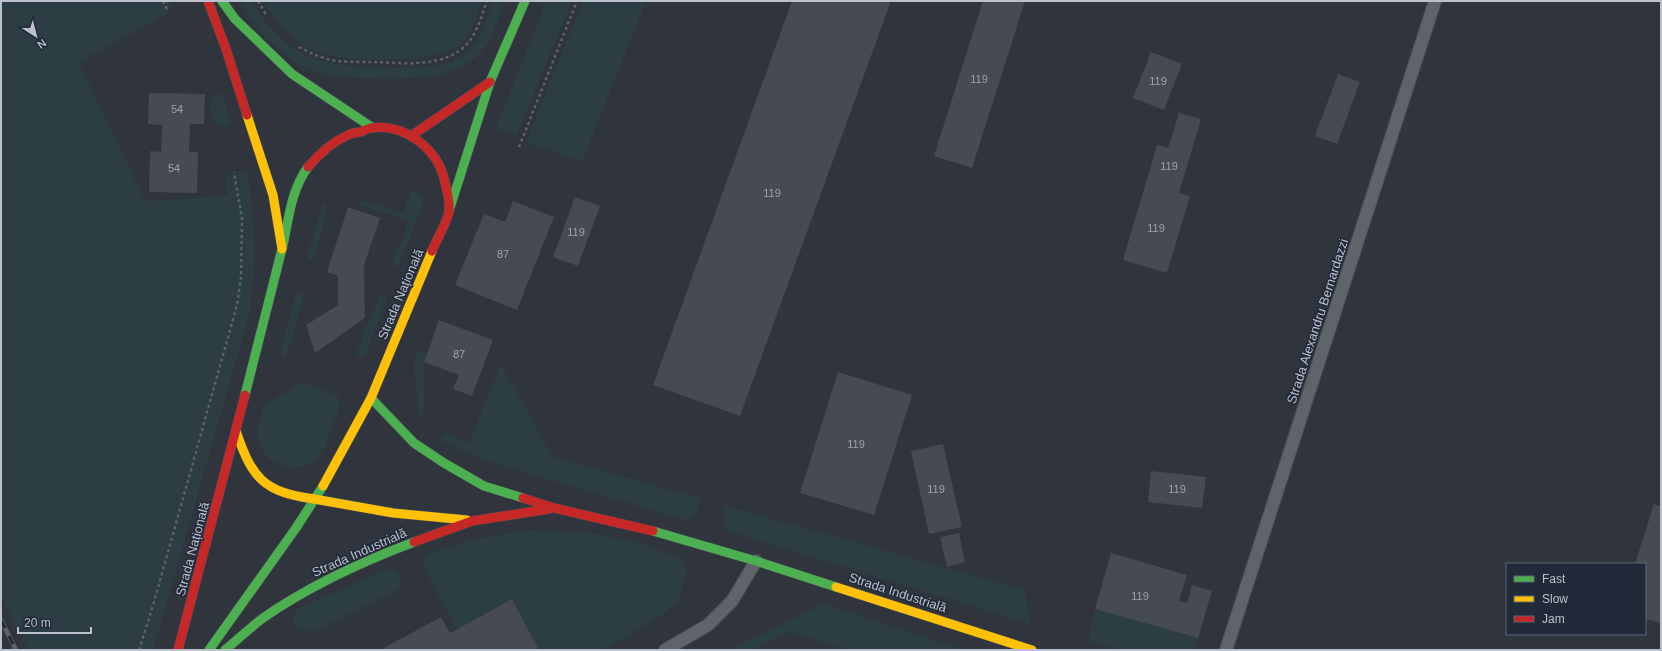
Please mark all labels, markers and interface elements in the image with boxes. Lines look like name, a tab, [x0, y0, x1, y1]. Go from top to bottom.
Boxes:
north arrow	[16, 16, 56, 56]
text: N	[35, 37, 49, 51]
house number: 119	[970, 73, 988, 85]
house number: 119	[1149, 75, 1167, 87]
house number: 54	[171, 103, 183, 115]
house number: 119	[1160, 160, 1178, 172]
house number: 54	[168, 162, 180, 174]
house number: 119	[763, 187, 781, 199]
house number: 119	[1147, 222, 1165, 234]
house number: 119	[567, 226, 585, 238]
street label: Strada Alexandru Bernardazzi	[1284, 237, 1351, 406]
street label: Strada Națională	[375, 246, 427, 342]
house number: 87	[497, 248, 509, 260]
house number: 87	[453, 348, 465, 360]
house number: 119	[847, 438, 865, 450]
house number: 119	[927, 483, 945, 495]
house number: 119	[1168, 483, 1186, 495]
street label: Strada Națională	[173, 500, 212, 598]
street label: Strada Industrială	[310, 525, 409, 580]
legend	[1506, 563, 1646, 635]
street label: Strada Industrială	[847, 570, 949, 616]
text: Fast	[1542, 572, 1566, 586]
house number: 119	[1131, 590, 1149, 602]
text: Slow	[1542, 592, 1568, 606]
scale bar	[18, 609, 91, 635]
text: Jam	[1542, 612, 1565, 626]
text: 20 m	[24, 616, 51, 630]

